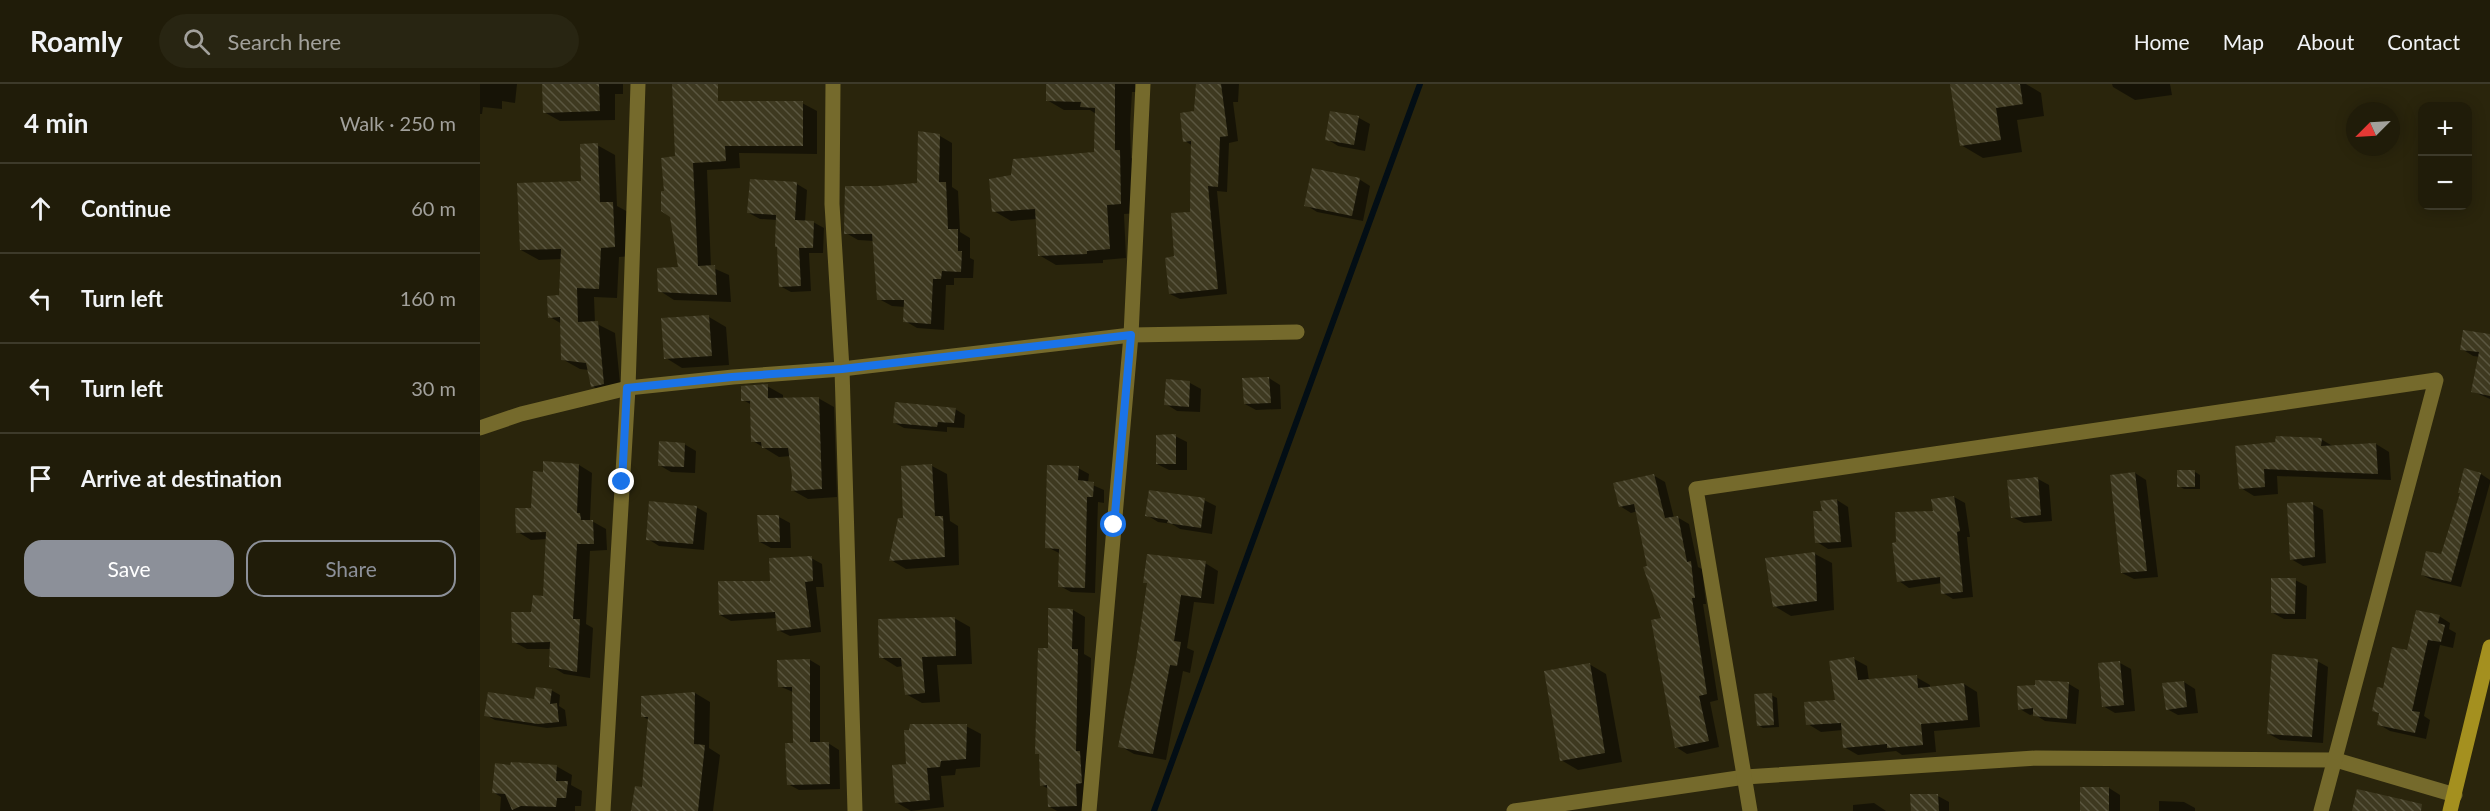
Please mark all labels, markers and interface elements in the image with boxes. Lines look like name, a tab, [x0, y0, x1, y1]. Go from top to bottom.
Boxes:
search box	[159, 14, 579, 68]
text: Roamly	[30, 24, 123, 58]
icon: search	[180, 25, 213, 58]
text: Search here	[228, 28, 341, 55]
text: Home	[2134, 29, 2190, 54]
text: Map	[2223, 29, 2264, 54]
text: About	[2297, 29, 2354, 54]
text: Contact	[2387, 29, 2460, 54]
north arrow	[2346, 102, 2400, 156]
map controls	[2418, 102, 2472, 210]
button: +	[2418, 102, 2472, 156]
text: 4 min	[24, 107, 88, 139]
text: Walk · 250 m	[340, 111, 456, 135]
button: −	[2418, 156, 2472, 210]
icon: ahead	[24, 192, 57, 225]
text: Continue	[81, 195, 171, 222]
text: 60 m	[411, 196, 456, 220]
icon: left	[24, 282, 57, 315]
text: Turn left	[81, 285, 163, 312]
text: 160 m	[400, 286, 456, 310]
icon: left	[24, 372, 57, 405]
text: Turn left	[81, 375, 163, 402]
text: 30 m	[411, 376, 456, 400]
icon: arrive	[24, 462, 57, 495]
text: Arrive at destination	[81, 465, 282, 492]
route end	[608, 468, 634, 494]
route start	[1100, 511, 1126, 537]
button: Save	[24, 540, 234, 597]
button: Share	[246, 540, 456, 597]

